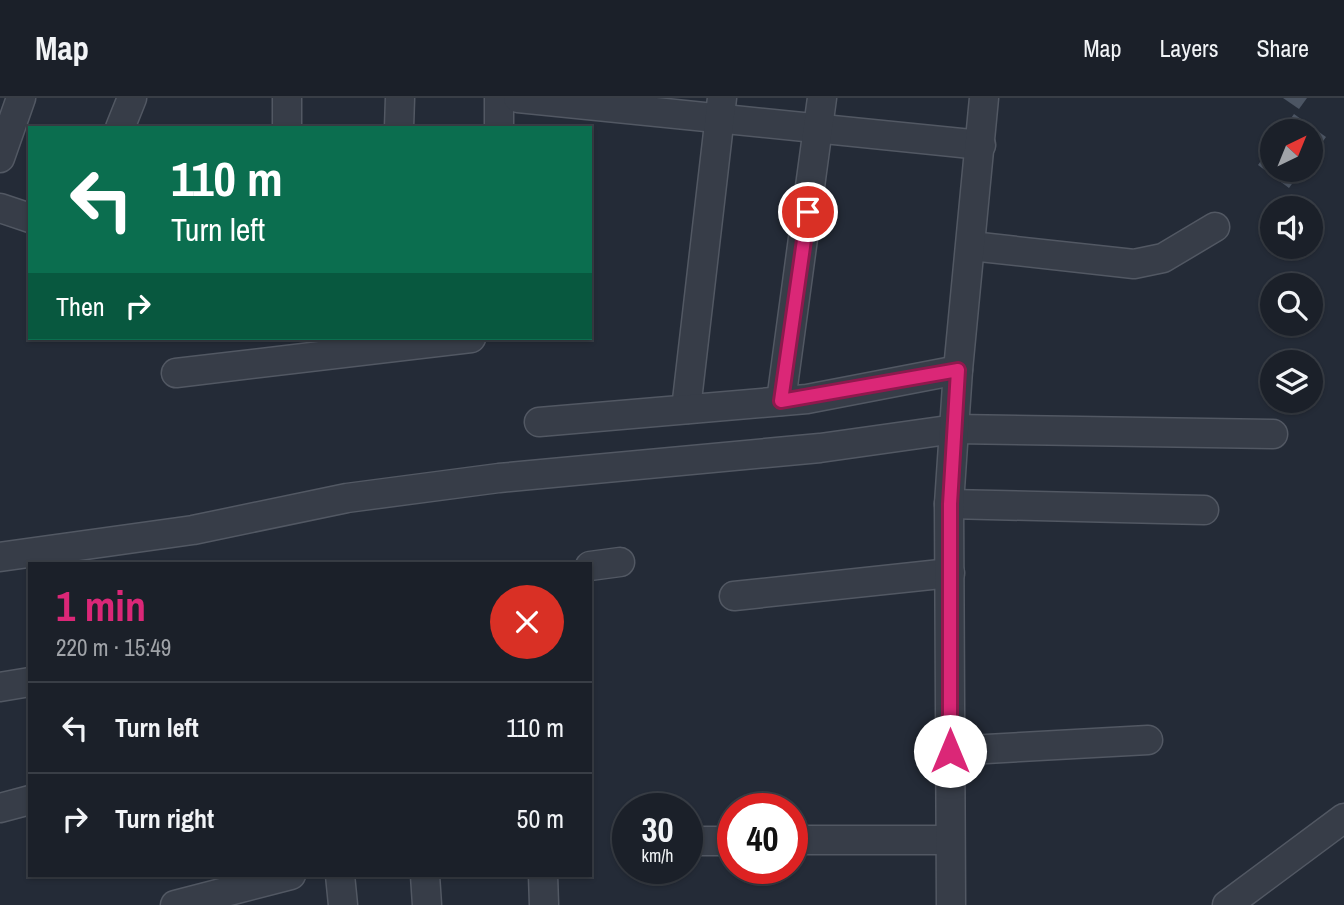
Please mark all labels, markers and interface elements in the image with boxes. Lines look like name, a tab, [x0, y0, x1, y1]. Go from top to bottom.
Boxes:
text: Map	[35, 26, 89, 70]
text: Map	[1083, 32, 1121, 64]
text: Layers	[1159, 32, 1218, 64]
text: Share	[1256, 32, 1309, 64]
north arrow	[1260, 119, 1323, 182]
map controls	[1260, 119, 1323, 413]
text: 110 m	[171, 145, 283, 211]
icon: left	[56, 154, 147, 245]
pin	[778, 182, 838, 242]
icon: arrive	[789, 193, 827, 231]
button: sound	[1260, 196, 1323, 259]
text: Turn left	[171, 208, 265, 251]
button: search	[1260, 273, 1323, 336]
icon: right	[119, 287, 157, 325]
text: Then	[56, 289, 105, 324]
button: layers	[1260, 350, 1323, 413]
text: 1 min	[56, 578, 146, 634]
button: close	[490, 585, 564, 659]
text: 220 m · 15:49	[56, 632, 171, 663]
icon: left	[56, 709, 94, 747]
text: Turn left	[115, 710, 199, 745]
text: 110 m	[506, 710, 564, 745]
position arrow	[913, 714, 987, 788]
speed limit sign: 40	[717, 793, 808, 884]
icon: right	[56, 800, 94, 838]
text: Turn right	[115, 801, 214, 836]
text: 50 m	[517, 801, 564, 836]
text: 30	[642, 806, 673, 853]
text: km/h	[642, 843, 674, 868]

